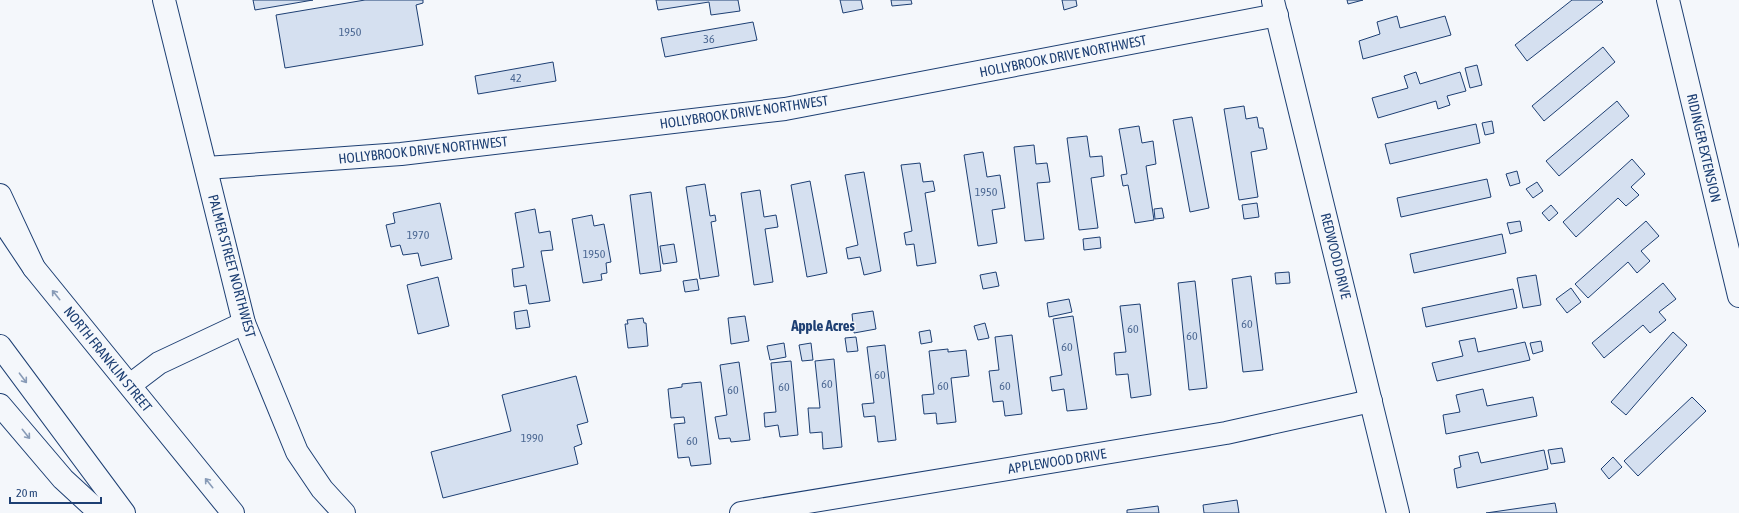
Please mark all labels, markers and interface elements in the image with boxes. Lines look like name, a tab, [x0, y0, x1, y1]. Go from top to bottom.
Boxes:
house number: 1950	[339, 25, 362, 39]
house number: 36	[703, 32, 715, 46]
street label: HOLLYBROOK DRIVE NORTHWEST	[978, 32, 1148, 80]
house number: 42	[510, 71, 522, 85]
street label: HOLLYBROOK DRIVE NORTHWEST	[659, 92, 829, 132]
street label: RIDINGER EXTENSION	[1684, 92, 1724, 204]
street label: HOLLYBROOK DRIVE NORTHWEST	[338, 133, 508, 167]
house number: 1950	[975, 185, 998, 199]
street label: PALMER STREET NORTHWEST	[205, 193, 259, 339]
street label: REDWOOD DRIVE	[1318, 211, 1354, 301]
house number: 1970	[407, 228, 430, 242]
house number: 1950	[583, 247, 606, 261]
one-way arrow	[52, 289, 61, 300]
street label: NORTH FRANKLIN STREET	[61, 303, 155, 415]
district label: Apple Acres	[790, 317, 856, 334]
house number: 60	[1241, 317, 1253, 331]
house number: 60	[1127, 322, 1139, 336]
house number: 60	[1186, 329, 1198, 343]
house number: 60	[1061, 340, 1073, 354]
house number: 60	[874, 368, 886, 382]
one-way arrow	[19, 372, 27, 383]
house number: 60	[821, 377, 833, 391]
house number: 60	[937, 379, 949, 393]
house number: 60	[999, 379, 1011, 393]
house number: 60	[778, 380, 790, 394]
house number: 60	[727, 383, 739, 397]
one-way arrow	[22, 429, 31, 440]
house number: 1990	[521, 431, 544, 445]
house number: 60	[686, 434, 698, 448]
street label: APPLEWOOD DRIVE	[1007, 445, 1107, 477]
one-way arrow	[204, 477, 213, 488]
scale bar	[10, 479, 101, 505]
text: 20 m	[16, 486, 38, 500]

